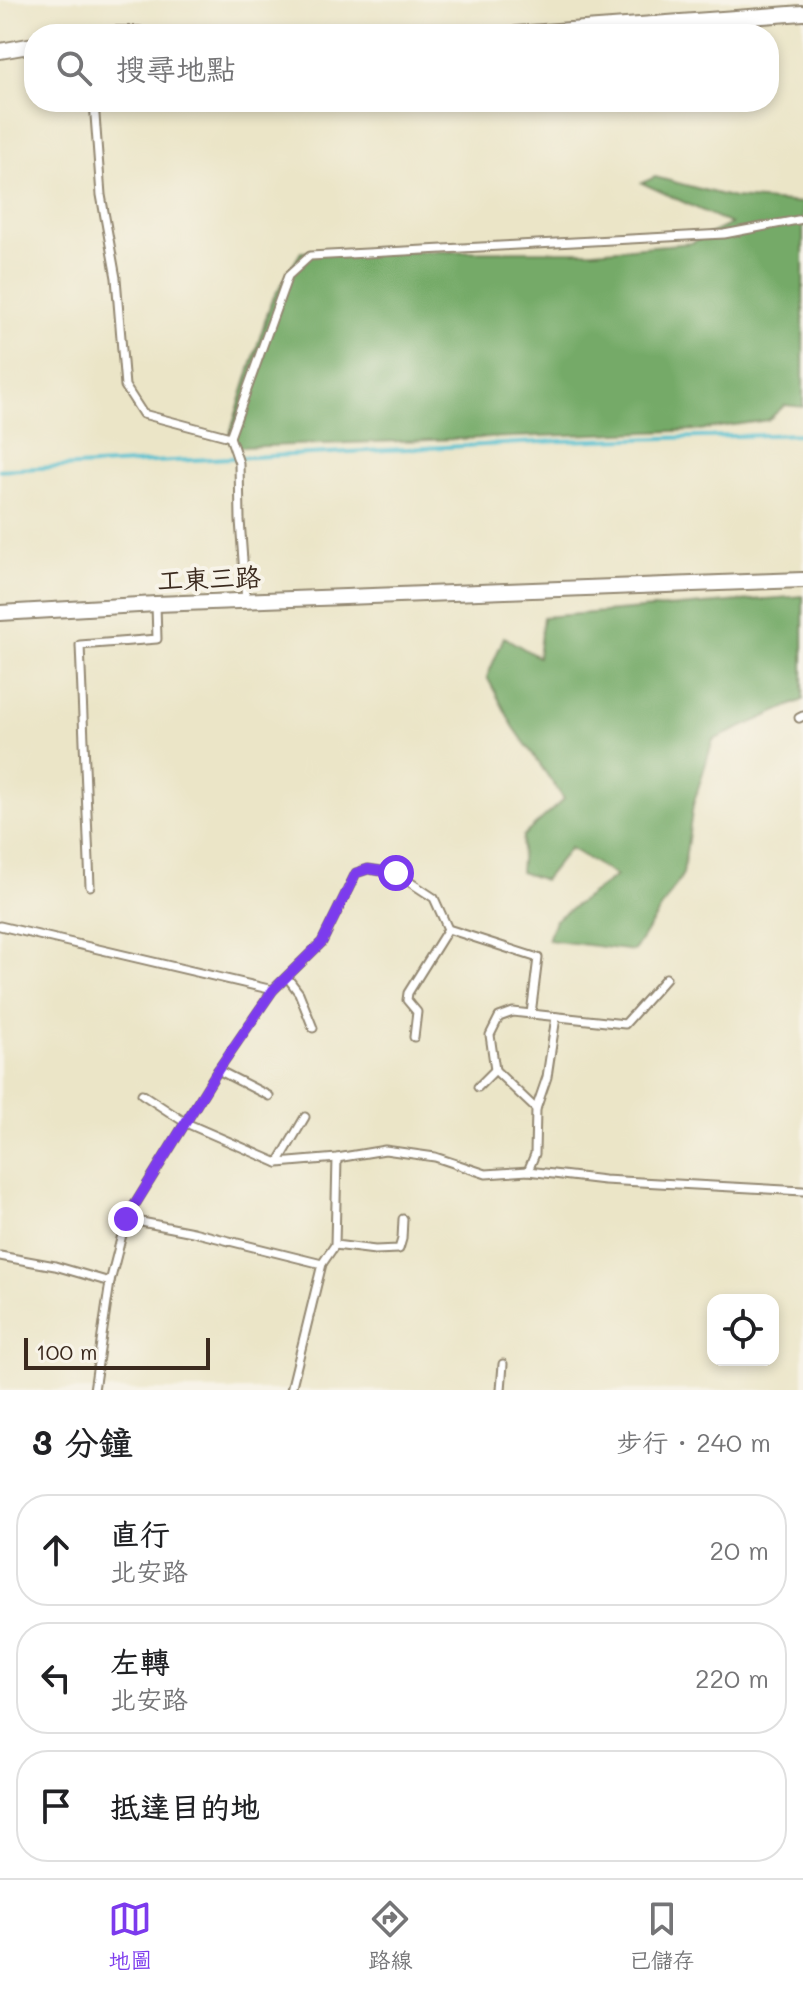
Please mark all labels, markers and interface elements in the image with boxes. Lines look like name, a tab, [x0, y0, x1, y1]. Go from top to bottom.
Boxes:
search box	[24, 24, 779, 112]
icon: search	[52, 46, 96, 90]
text: 搜尋地點	[116, 48, 236, 88]
street label: 工東三路	[156, 559, 262, 597]
route start	[378, 855, 414, 891]
route end	[108, 1201, 144, 1237]
map controls	[707, 1294, 779, 1366]
button: locate	[707, 1294, 779, 1366]
scale bar	[24, 1334, 210, 1370]
text: 100 m	[36, 1337, 98, 1366]
text: 3 分鐘	[32, 1419, 133, 1464]
text: 步行 · 240 m	[616, 1425, 771, 1459]
text: 直行	[110, 1513, 170, 1553]
icon: ahead	[34, 1528, 78, 1572]
text: 20 m	[709, 1533, 769, 1567]
text: 北安路	[110, 1554, 188, 1588]
text: 左轉	[110, 1641, 170, 1681]
icon: left	[34, 1656, 78, 1700]
text: 220 m	[695, 1661, 769, 1695]
text: 北安路	[110, 1682, 188, 1716]
icon: arrive	[34, 1784, 78, 1828]
text: 抵達目的地	[110, 1786, 260, 1826]
tab: 地圖	[108, 1897, 152, 1974]
tab: 路線	[368, 1897, 413, 1974]
tab: 已儲存	[629, 1897, 695, 1974]

